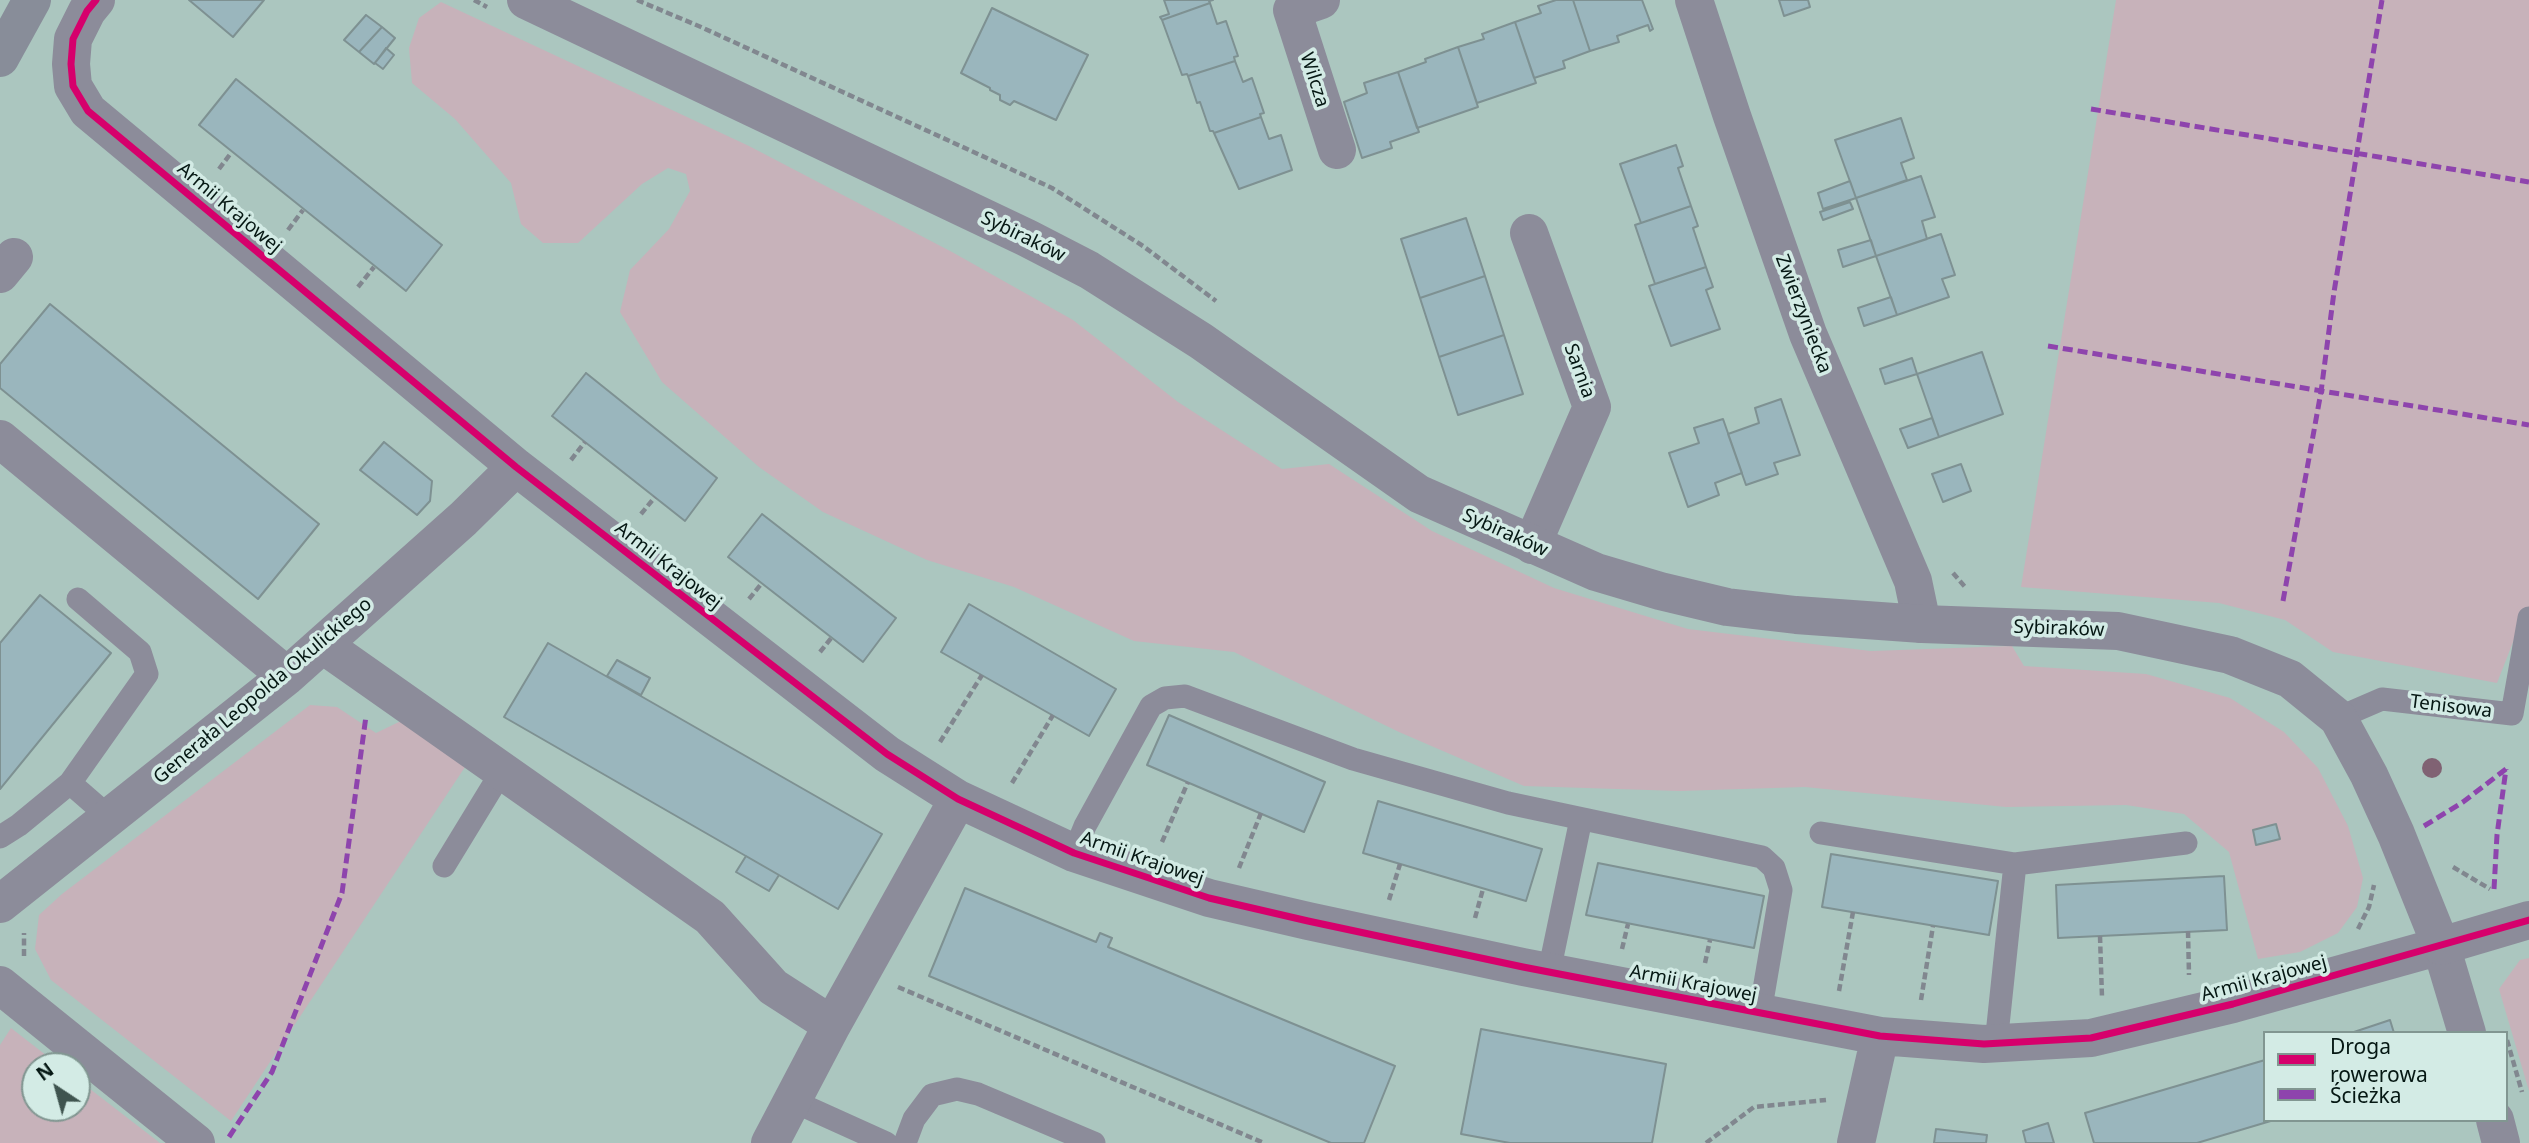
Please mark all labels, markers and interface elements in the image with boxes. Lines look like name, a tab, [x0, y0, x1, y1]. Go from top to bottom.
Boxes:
street label: Wilcza	[1294, 50, 1334, 110]
street label: Armii Krajowej	[172, 158, 286, 258]
street label: Sybiraków	[977, 207, 1069, 267]
street label: Zwierzyniecka	[1770, 251, 1836, 377]
street label: Sarnia	[1559, 341, 1599, 401]
street label: Sybiraków	[1459, 504, 1551, 562]
street label: Armii Krajowej	[610, 517, 726, 615]
street label: Generała Leopolda Okulickiego	[149, 593, 377, 789]
street label: Sybiraków	[2013, 616, 2105, 642]
street label: Tenisowa	[2409, 691, 2493, 723]
street label: Armii Krajowej	[1077, 827, 1207, 891]
street label: Armii Krajowej	[2199, 951, 2329, 1007]
street label: Armii Krajowej	[1628, 961, 1758, 1007]
legend	[2263, 1031, 2508, 1122]
text: Droga rowerowa	[2330, 1032, 2428, 1088]
north arrow	[21, 1052, 91, 1122]
text: N	[31, 1057, 59, 1087]
text: Ścieżka	[2330, 1081, 2402, 1109]

